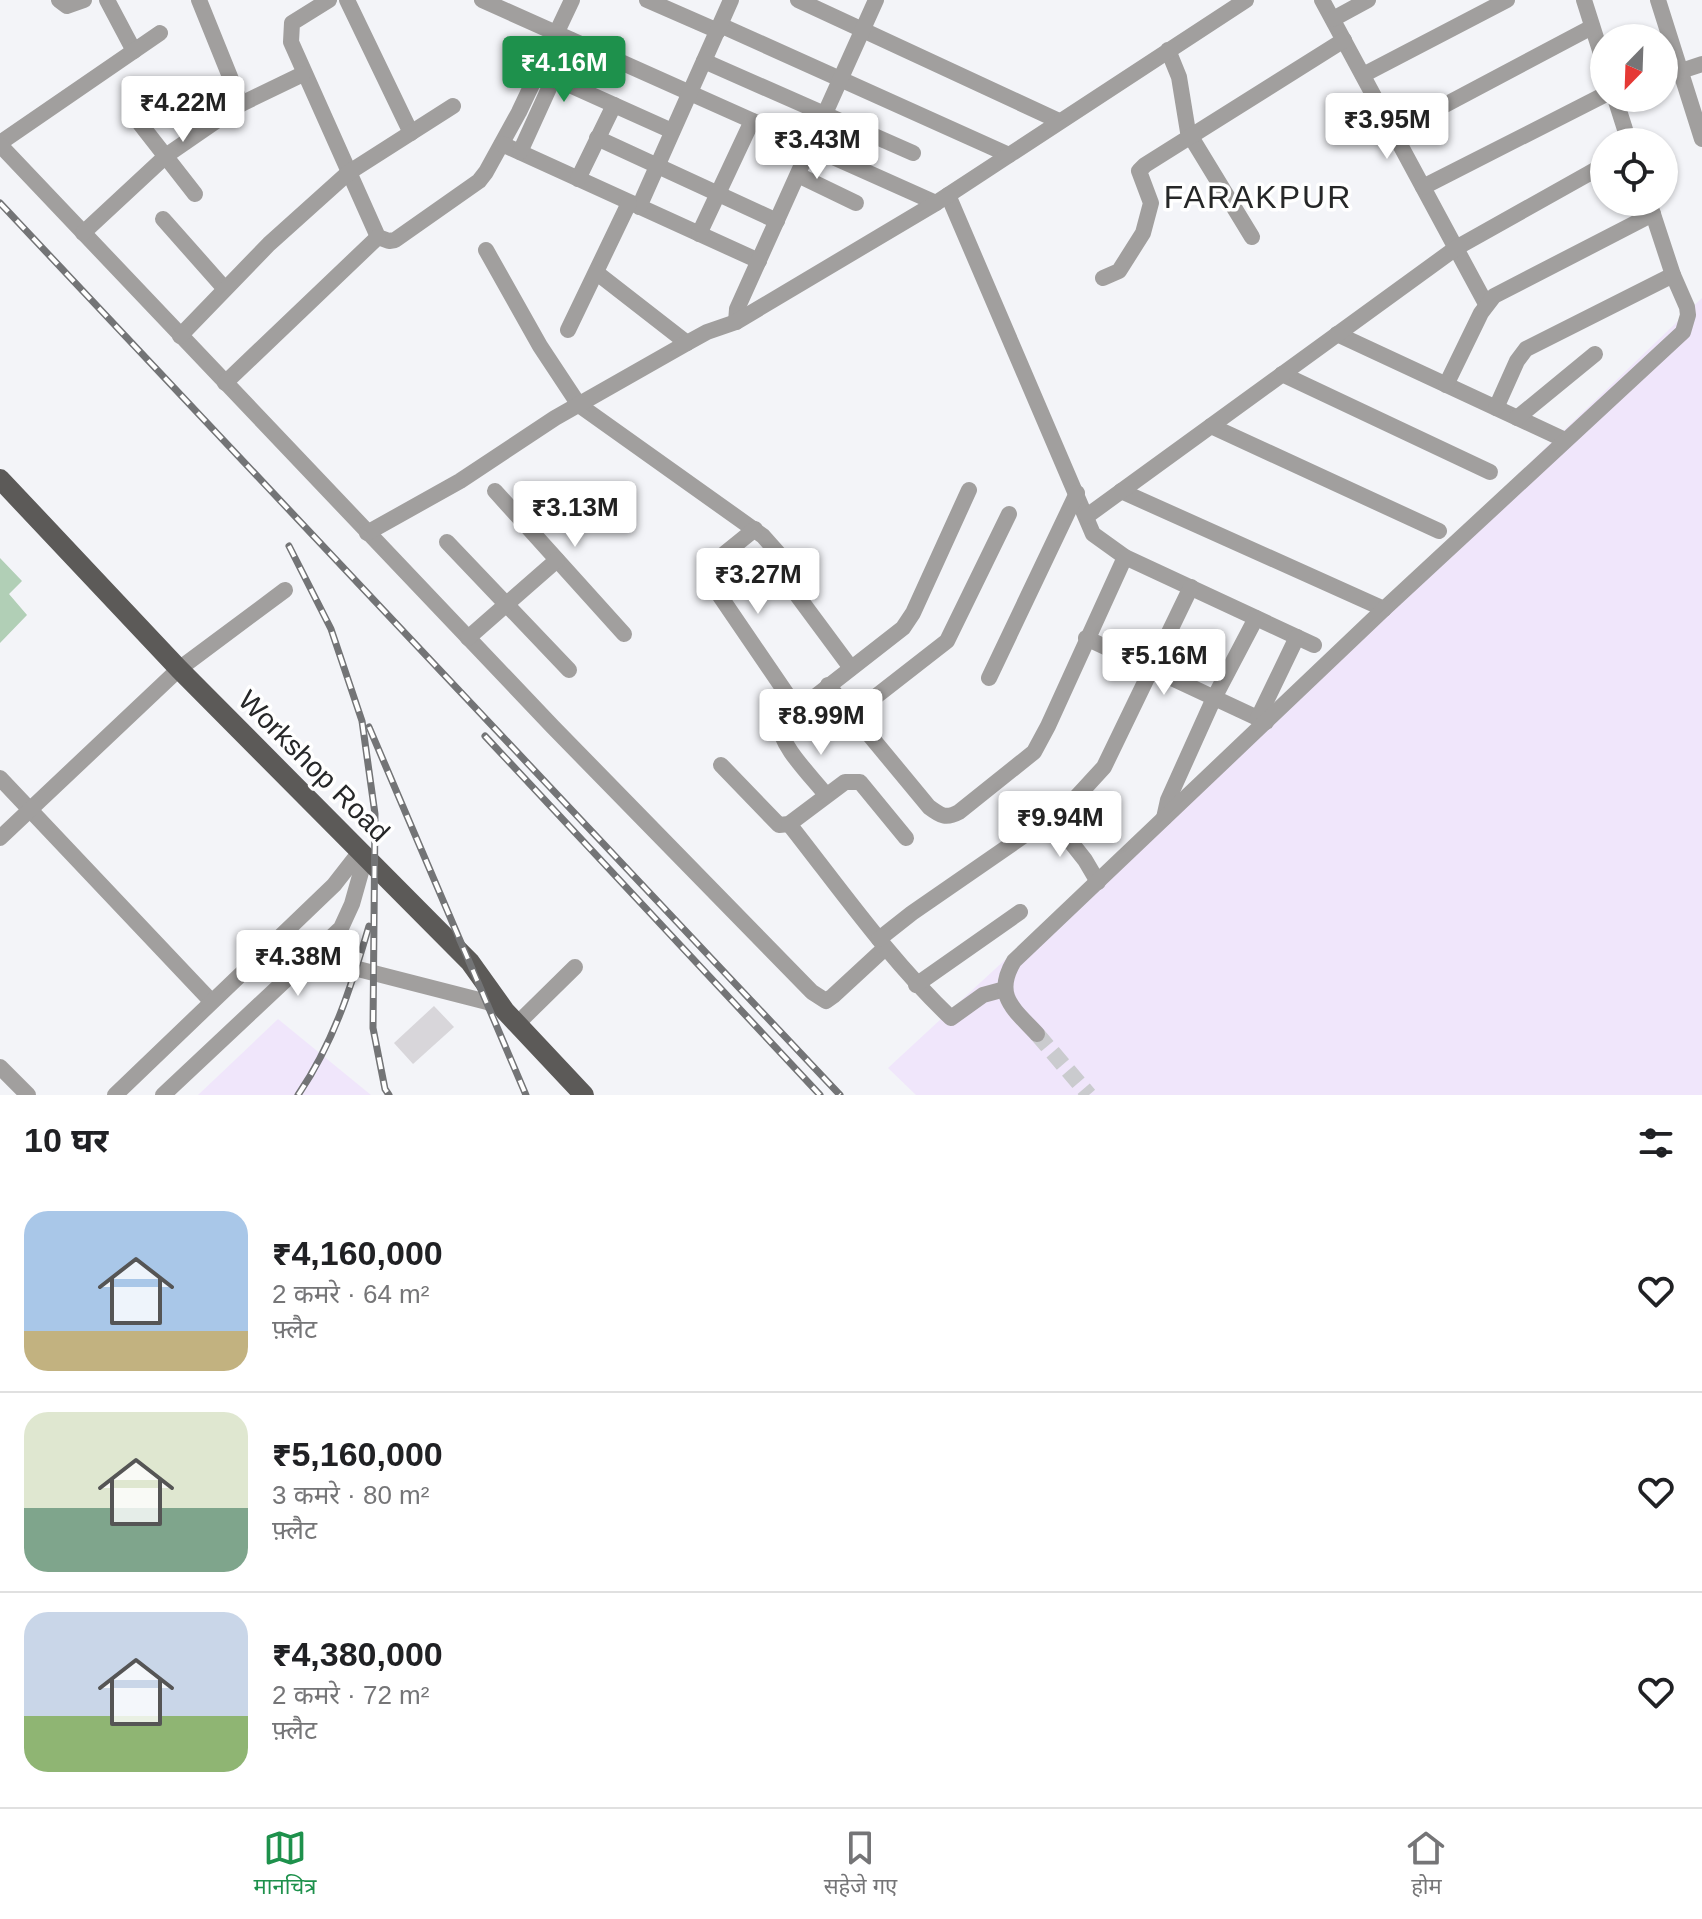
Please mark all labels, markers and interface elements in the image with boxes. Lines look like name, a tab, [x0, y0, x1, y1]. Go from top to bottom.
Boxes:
north arrow	[1590, 24, 1678, 112]
map controls	[1590, 24, 1678, 216]
pin: ₹4.16M	[499, 36, 629, 104]
text: ₹4.16M	[520, 47, 608, 77]
pin: ₹4.22M	[118, 76, 248, 144]
text: ₹4.22M	[139, 87, 227, 117]
pin: ₹3.95M	[1322, 93, 1452, 161]
text: ₹3.95M	[1343, 104, 1431, 134]
pin: ₹3.43M	[752, 113, 882, 181]
text: ₹3.43M	[773, 124, 861, 154]
button: locate	[1590, 128, 1678, 216]
district label: FARAKPUR	[1164, 179, 1352, 215]
pin: ₹3.13M	[510, 481, 640, 549]
text: ₹3.13M	[531, 492, 619, 522]
pin: ₹3.27M	[693, 548, 823, 616]
text: ₹3.27M	[714, 559, 802, 589]
pin: ₹5.16M	[1099, 629, 1229, 697]
text: ₹5.16M	[1120, 640, 1208, 670]
street label: Workshop Road	[232, 684, 396, 848]
pin: ₹8.99M	[756, 689, 886, 757]
text: ₹8.99M	[777, 700, 865, 730]
pin: ₹9.94M	[995, 791, 1125, 859]
text: ₹9.94M	[1016, 802, 1104, 832]
pin: ₹4.38M	[233, 930, 363, 998]
text: ₹4.38M	[254, 941, 342, 971]
text: 10 घर	[24, 1121, 108, 1159]
icon: filters	[1634, 1121, 1678, 1165]
text: ₹4,160,000	[272, 1234, 443, 1272]
icon: home	[88, 1243, 184, 1339]
icon: heart	[1634, 1269, 1678, 1313]
text: 2 कमरे · 64 m²	[272, 1279, 429, 1309]
text: फ़्लैट	[272, 1314, 317, 1344]
text: ₹5,160,000	[272, 1435, 443, 1473]
icon: home	[88, 1444, 184, 1540]
icon: heart	[1634, 1470, 1678, 1514]
text: 3 कमरे · 80 m²	[272, 1480, 429, 1510]
text: फ़्लैट	[272, 1515, 317, 1545]
text: ₹4,380,000	[272, 1635, 443, 1673]
icon: home	[88, 1644, 184, 1740]
icon: heart	[1634, 1670, 1678, 1714]
text: 2 कमरे · 72 m²	[272, 1680, 429, 1710]
text: फ़्लैट	[272, 1715, 317, 1745]
tab: मानचित्र	[254, 1826, 316, 1903]
tab: सहेजे गए	[824, 1826, 897, 1903]
tab: होम	[1404, 1826, 1448, 1903]

